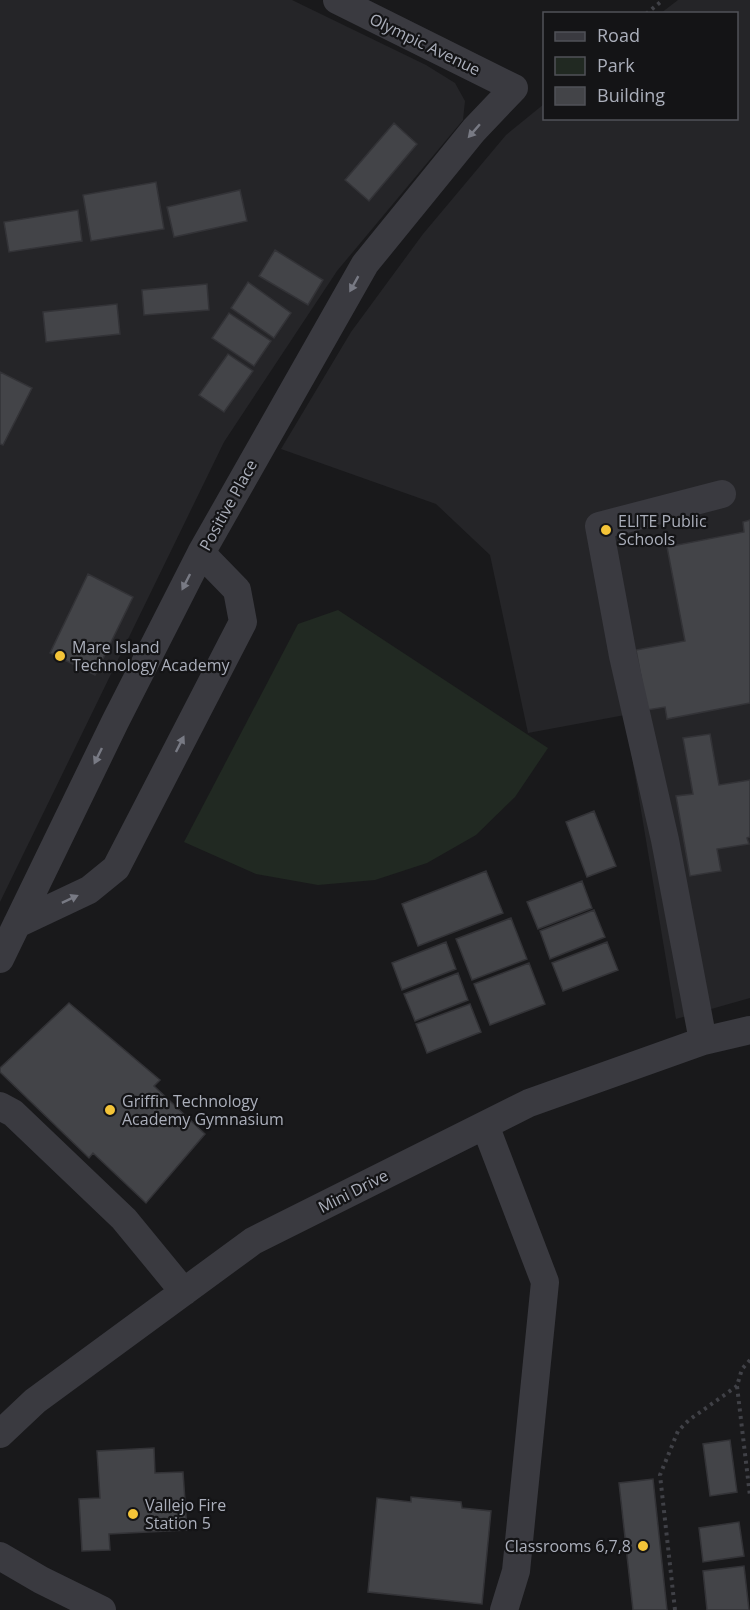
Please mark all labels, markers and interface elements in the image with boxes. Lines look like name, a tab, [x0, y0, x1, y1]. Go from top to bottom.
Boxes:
street label: Olympic Avenue	[366, 8, 484, 80]
legend	[543, 12, 738, 120]
text: Road	[597, 23, 640, 47]
text: Park	[597, 53, 635, 77]
text: Building	[597, 83, 665, 107]
one-way arrow	[468, 123, 481, 138]
one-way arrow	[349, 276, 359, 293]
street label: Positive Place	[194, 455, 262, 555]
place label: ELITE Public Schools	[618, 510, 707, 550]
marker: ELITE Public Schools	[599, 523, 613, 537]
one-way arrow	[182, 573, 192, 591]
place label: Mare Island Technology Academy	[72, 636, 230, 676]
marker: Mare Island Technology Academy	[53, 649, 67, 663]
one-way arrow	[175, 736, 185, 753]
one-way arrow	[94, 747, 103, 764]
one-way arrow	[62, 894, 80, 904]
place label: Griffin Technology Academy Gymnasium	[122, 1090, 284, 1130]
marker: Griffin Technology Academy Gymnasium	[103, 1103, 117, 1117]
street label: Mini Drive	[314, 1164, 392, 1218]
place label: Vallejo Fire Station 5	[145, 1494, 226, 1534]
marker: Vallejo Fire Station 5	[126, 1507, 140, 1521]
place label: Classrooms 6,7,8	[505, 1535, 631, 1557]
marker: Classrooms 6,7,8	[636, 1539, 650, 1553]

